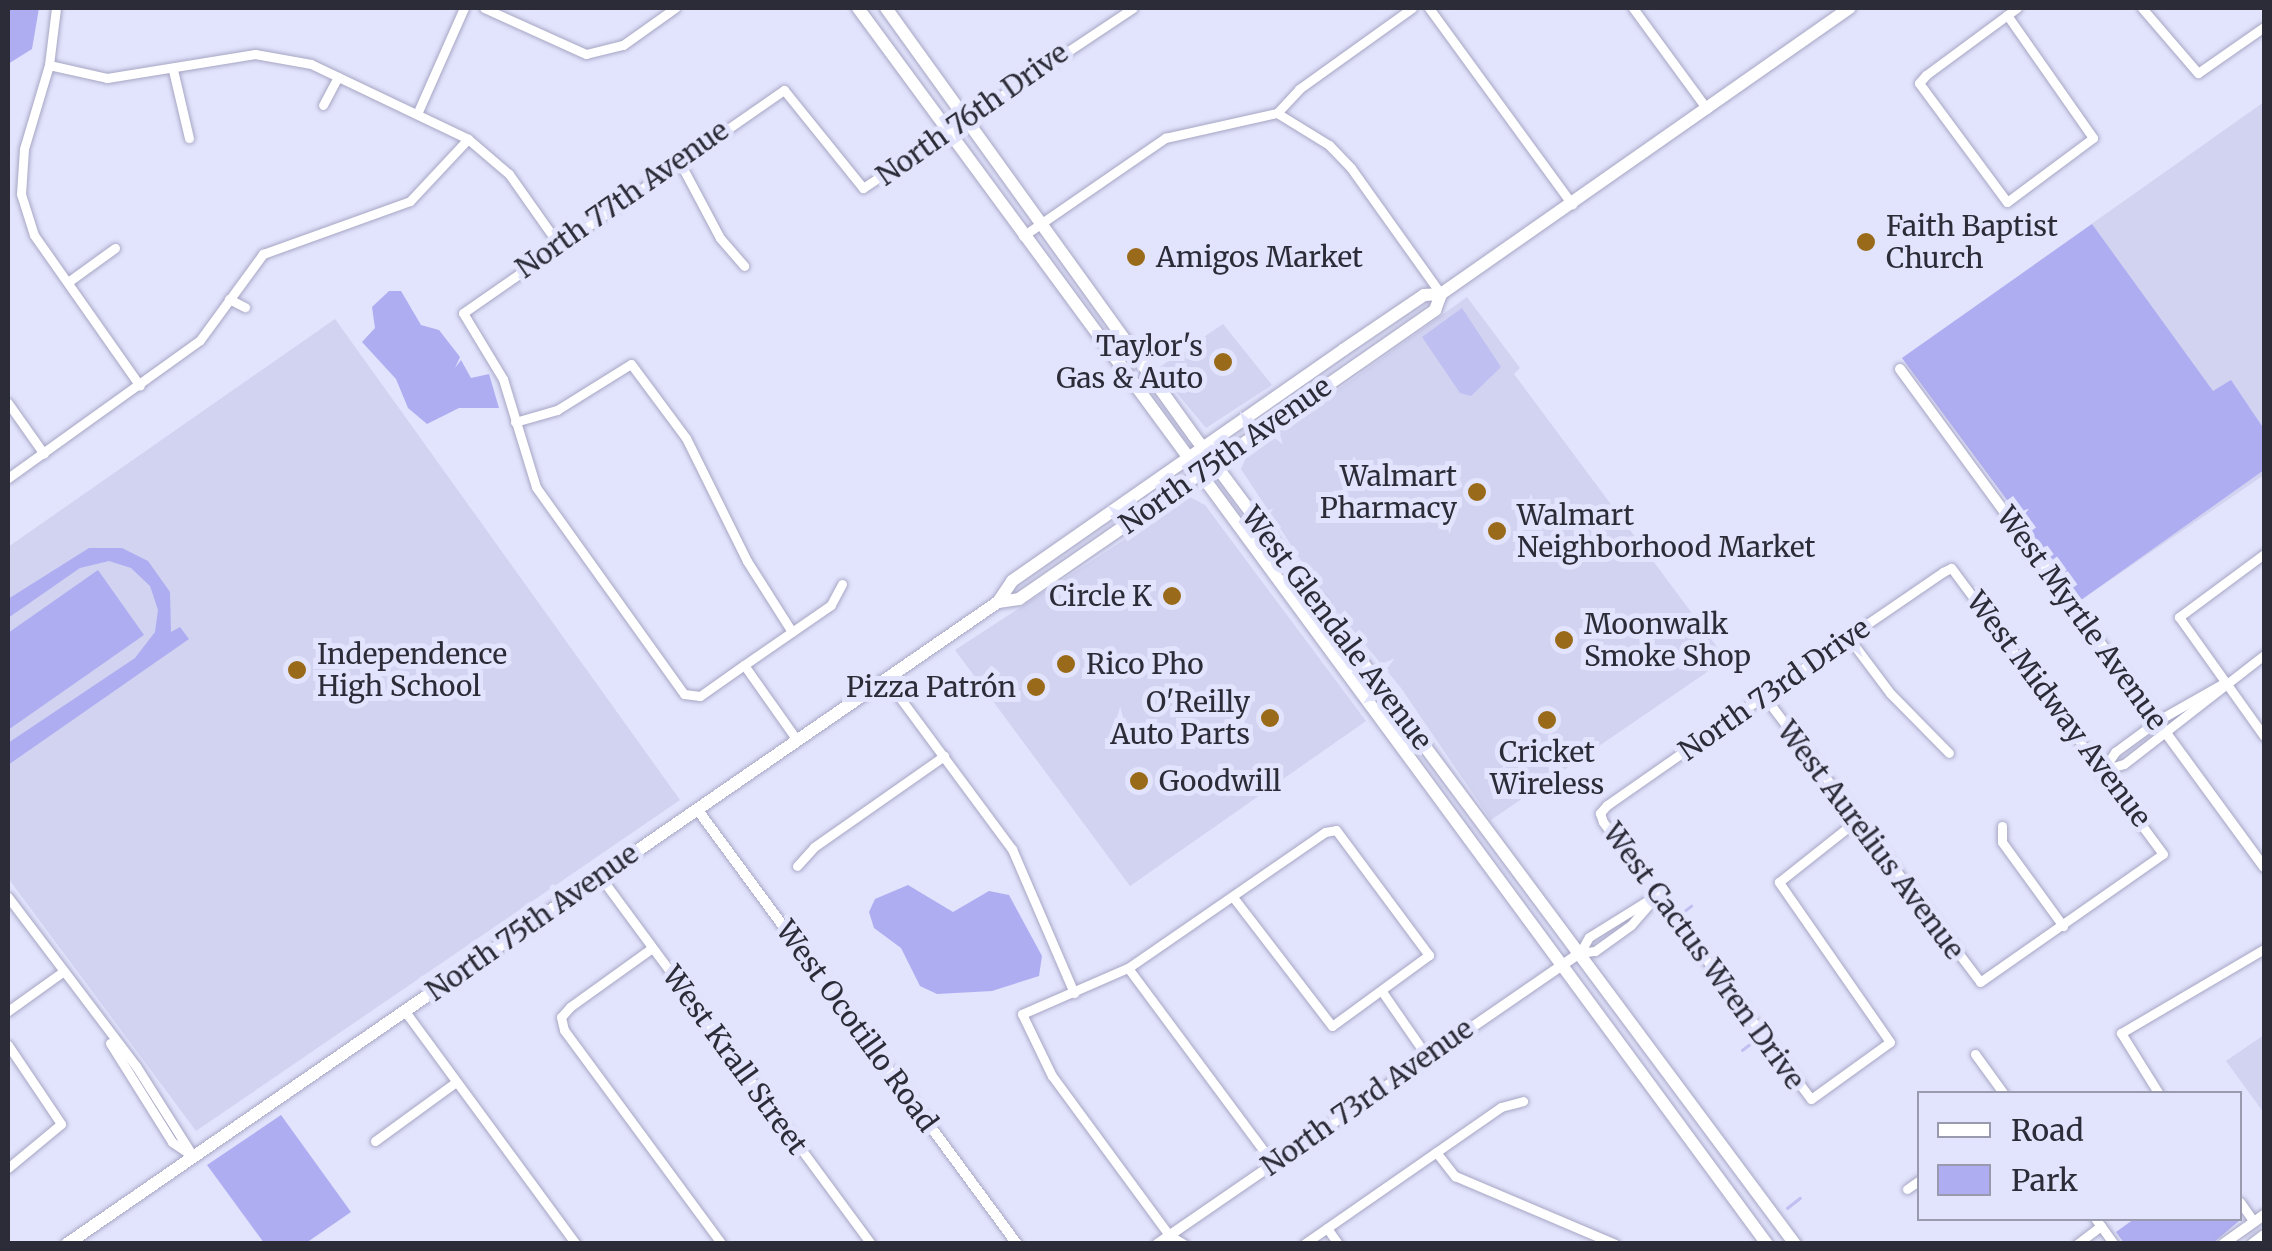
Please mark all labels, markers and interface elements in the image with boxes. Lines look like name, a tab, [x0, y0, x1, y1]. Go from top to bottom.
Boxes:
street label: North 76th Drive	[870, 35, 1074, 193]
street label: North 77th Avenue	[509, 113, 735, 285]
place label: Faith Baptist Church	[1886, 209, 2058, 275]
marker: Faith Baptist Church	[1855, 231, 1877, 253]
place label: Amigos Market	[1156, 240, 1363, 274]
marker: Amigos Market	[1125, 246, 1147, 268]
place label: Taylor's Gas & Auto	[1056, 329, 1203, 395]
marker: Taylor's Gas & Auto	[1212, 351, 1234, 373]
street label: North 75th Avenue	[1113, 369, 1337, 541]
place label: Walmart Pharmacy	[1320, 459, 1457, 525]
marker: Walmart Pharmacy	[1466, 481, 1488, 503]
place label: Walmart Neighborhood Market	[1517, 498, 1815, 564]
street label: West Glendale Avenue	[1235, 500, 1439, 756]
street label: West Myrtle Avenue	[1990, 500, 2174, 736]
marker: Walmart Neighborhood Market	[1486, 520, 1508, 542]
place label: Circle K	[1049, 579, 1152, 613]
marker: Circle K	[1161, 585, 1183, 607]
street label: West Midway Avenue	[1960, 585, 2158, 833]
place label: Moonwalk Smoke Shop	[1584, 607, 1751, 673]
street label: North 73rd Drive	[1672, 611, 1876, 767]
marker: Moonwalk Smoke Shop	[1553, 629, 1575, 651]
place label: Independence High School	[317, 637, 507, 703]
place label: Rico Pho	[1086, 647, 1204, 681]
marker: Rico Pho	[1055, 653, 1077, 675]
marker: Independence High School	[286, 659, 308, 681]
place label: Pizza Patrón	[846, 670, 1016, 704]
marker: Pizza Patrón	[1025, 676, 1047, 698]
place label: O'Reilly Auto Parts	[1110, 685, 1250, 751]
marker: O'Reilly Auto Parts	[1259, 707, 1281, 729]
marker: Cricket Wireless	[1536, 709, 1558, 731]
street label: West Aurelius Avenue	[1771, 714, 1971, 966]
place label: Cricket Wireless	[1490, 735, 1604, 801]
place label: Goodwill	[1159, 764, 1281, 798]
marker: Goodwill	[1128, 770, 1150, 792]
street label: West Cactus Wren Drive	[1596, 816, 1812, 1096]
street label: North 75th Avenue	[420, 836, 644, 1008]
street label: West Ocotillo Road	[769, 914, 945, 1138]
street label: West Krall Street	[655, 959, 815, 1161]
street label: North 73rd Avenue	[1255, 1011, 1479, 1183]
legend	[1917, 1091, 2242, 1221]
text: Road	[2011, 1111, 2084, 1149]
text: Park	[2011, 1161, 2078, 1199]

